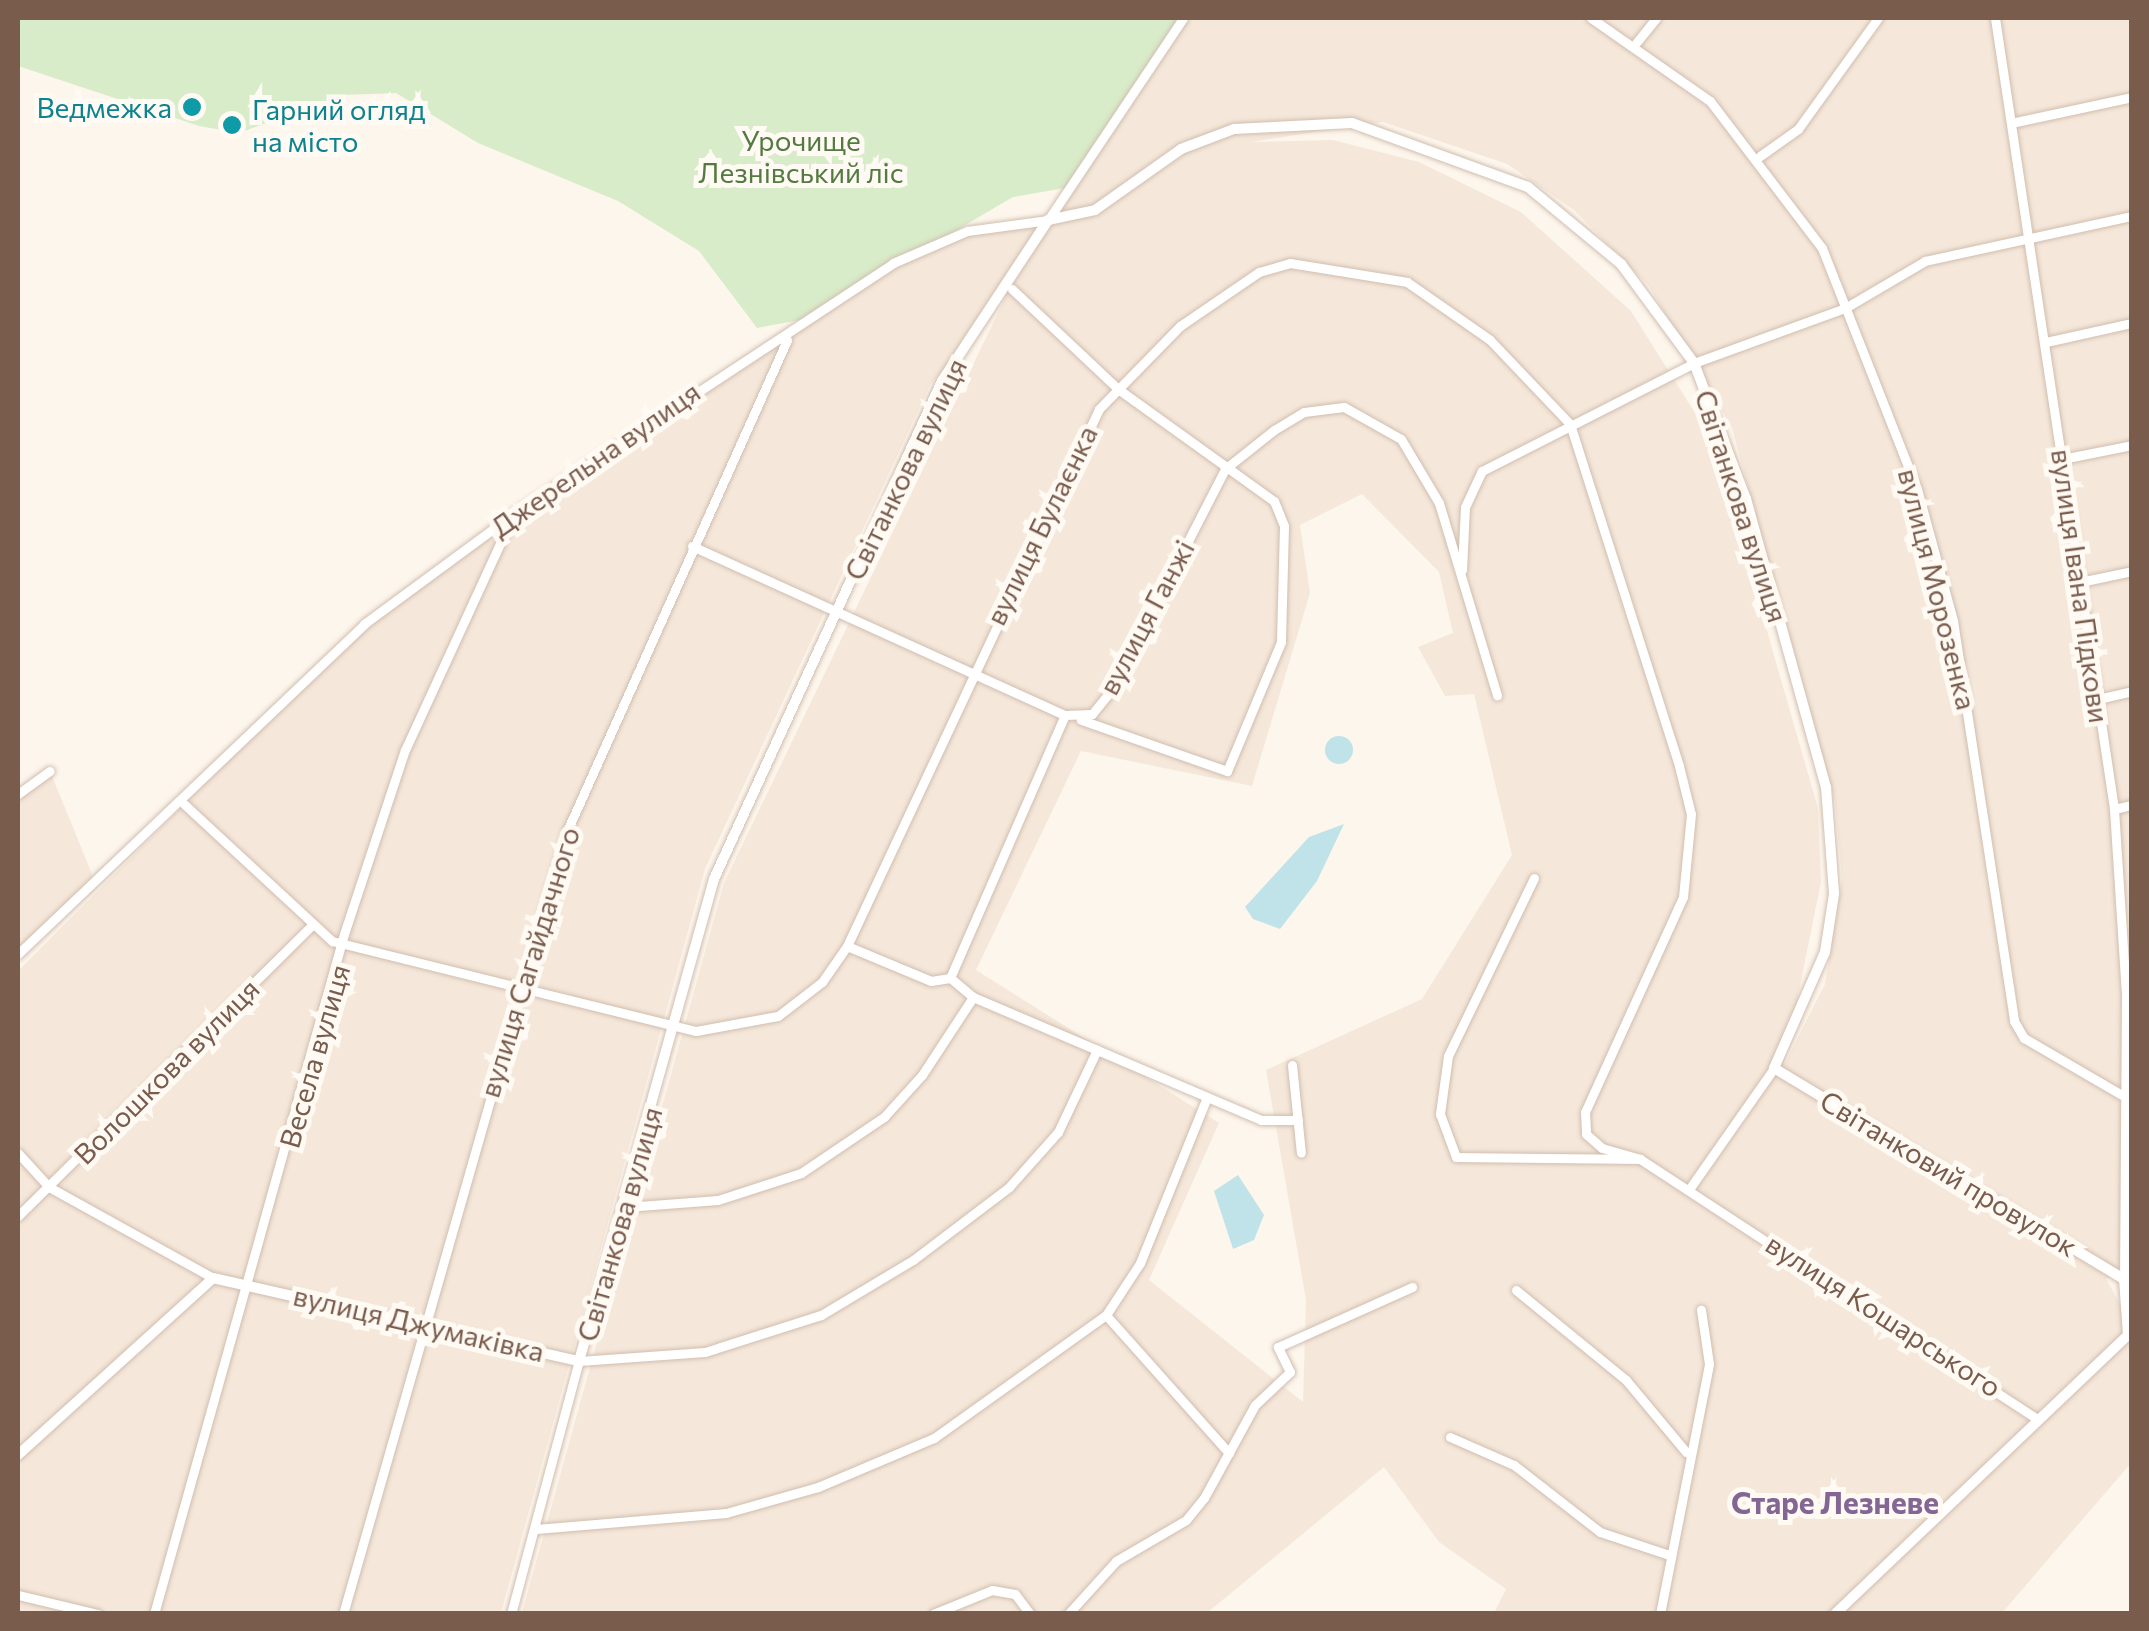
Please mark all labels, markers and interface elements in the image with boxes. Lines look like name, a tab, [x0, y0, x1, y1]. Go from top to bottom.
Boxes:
place label: Ведмежка	[36, 90, 172, 124]
place label: Гарний огляд на місто	[252, 92, 425, 158]
marker: Ведмежка	[181, 96, 203, 118]
marker: Гарний огляд на місто	[221, 114, 243, 136]
park label: Урочище Лезнівський ліс	[698, 123, 904, 189]
street label: Світанкова вулиця	[837, 353, 973, 585]
street label: Джерельна вулиця	[484, 374, 706, 544]
street label: Світанкова вулиця	[1689, 386, 1795, 626]
street label: вулиця Булаєнка	[978, 420, 1104, 630]
street label: вулиця Івана Підкови	[2045, 447, 2117, 725]
street label: вулиця Морозенка	[1892, 465, 1984, 713]
street label: вулиця Ганжі	[1091, 534, 1201, 700]
street label: вулиця Сагайдачного	[472, 823, 586, 1101]
street label: Весела вулиця	[272, 960, 356, 1152]
street label: Волошкова вулиця	[66, 971, 266, 1171]
street label: Світанковий провулок	[1815, 1083, 2083, 1263]
street label: Світанкова вулиця	[569, 1103, 669, 1345]
street label: вулиця Кошарського	[1760, 1226, 2008, 1404]
street label: вулиця Джумаківка	[290, 1278, 548, 1368]
district label: Старе Лезневе	[1731, 1484, 1939, 1520]

